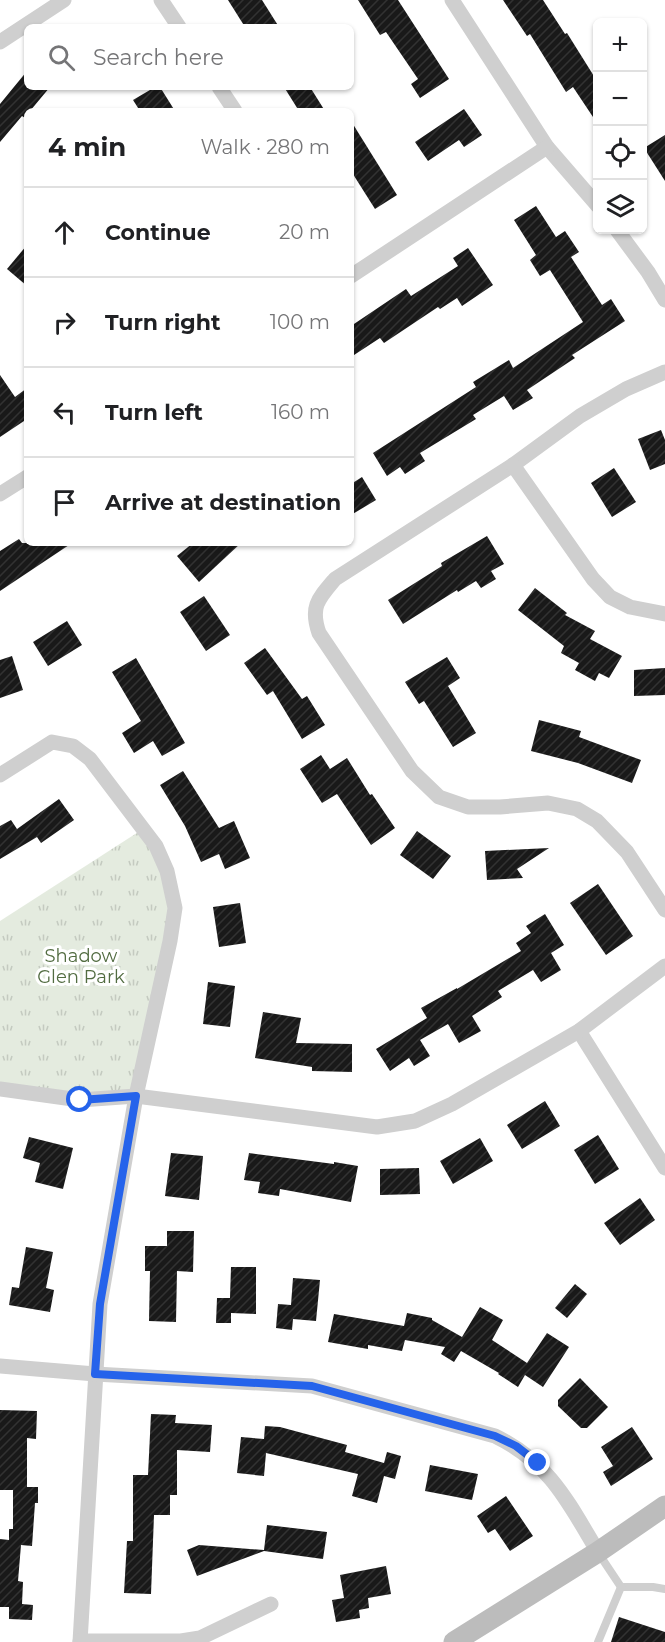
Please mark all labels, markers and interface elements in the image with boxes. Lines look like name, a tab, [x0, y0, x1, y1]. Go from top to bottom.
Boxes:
map controls	[593, 18, 647, 234]
button: +	[593, 18, 647, 72]
search box	[24, 24, 354, 90]
icon: search	[45, 41, 78, 74]
text: Search here	[93, 44, 224, 71]
button: −	[593, 72, 647, 126]
button: locate	[593, 126, 647, 180]
text: 4 min	[48, 131, 126, 163]
text: Walk · 280 m	[200, 135, 330, 159]
button: layers	[593, 180, 647, 234]
icon: ahead	[48, 216, 81, 249]
text: Continue	[105, 219, 211, 246]
text: 20 m	[279, 220, 330, 244]
icon: right	[48, 306, 81, 339]
text: Turn right	[105, 309, 220, 336]
text: 100 m	[270, 310, 330, 334]
icon: left	[48, 396, 81, 429]
text: Turn left	[105, 399, 203, 426]
text: 160 m	[271, 400, 330, 424]
icon: arrive	[48, 486, 81, 519]
text: Arrive at destination	[105, 489, 341, 516]
park label: Shadow Glen Park	[37, 945, 125, 988]
route start	[66, 1086, 92, 1112]
route end	[524, 1449, 550, 1475]

